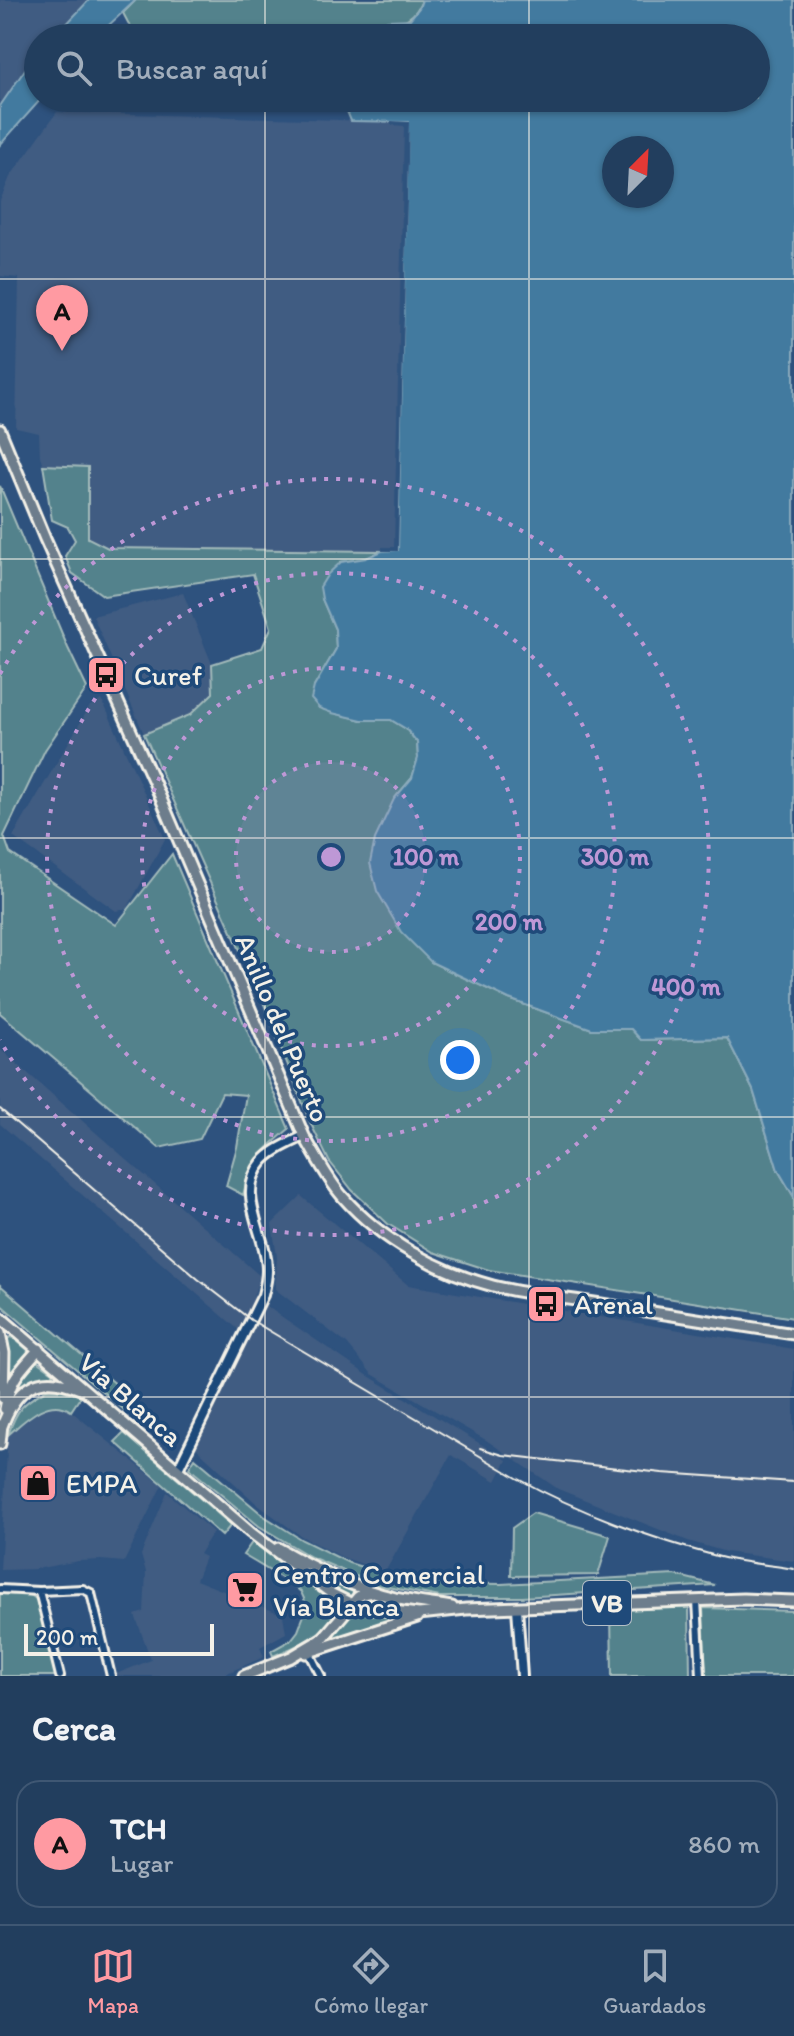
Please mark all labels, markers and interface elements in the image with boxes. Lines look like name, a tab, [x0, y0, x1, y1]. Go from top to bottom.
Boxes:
search box	[24, 24, 770, 112]
icon: search	[52, 46, 96, 90]
text: Buscar aquí	[116, 50, 268, 87]
north arrow	[602, 136, 674, 208]
pin: A	[36, 285, 88, 351]
bus stop icon: Curef	[85, 654, 127, 696]
place label: Curef	[134, 658, 203, 692]
text: 100 m	[393, 842, 460, 871]
text: 300 m	[581, 842, 650, 871]
centre of rings	[317, 843, 345, 871]
text: 200 m	[475, 907, 544, 936]
street label: Anillo del Puerto	[228, 929, 338, 1127]
text: 400 m	[651, 972, 722, 1001]
your location	[440, 1040, 480, 1080]
bus stop icon: Arenal	[525, 1283, 567, 1325]
place label: Arenal	[574, 1287, 653, 1321]
street label: Vía Blanca	[72, 1345, 190, 1454]
shop icon: EMPA	[17, 1462, 59, 1504]
place label: EMPA	[66, 1466, 137, 1500]
place label: Centro Comercial Vía Blanca	[273, 1557, 485, 1623]
supermarket icon: Centro Comercial Vía Blanca	[224, 1569, 266, 1611]
road number: VB	[583, 1581, 631, 1625]
scale bar	[24, 1620, 214, 1656]
text: 200 m	[36, 1624, 98, 1651]
text: Cerca	[32, 1708, 116, 1749]
text: TCH	[110, 1810, 167, 1847]
text: A	[52, 1828, 68, 1860]
text: 860 m	[688, 1828, 760, 1860]
text: Lugar	[110, 1847, 173, 1879]
tab: Mapa	[88, 1944, 139, 2019]
tab: Cómo llegar	[314, 1944, 428, 2019]
tab: Guardados	[603, 1944, 706, 2019]

